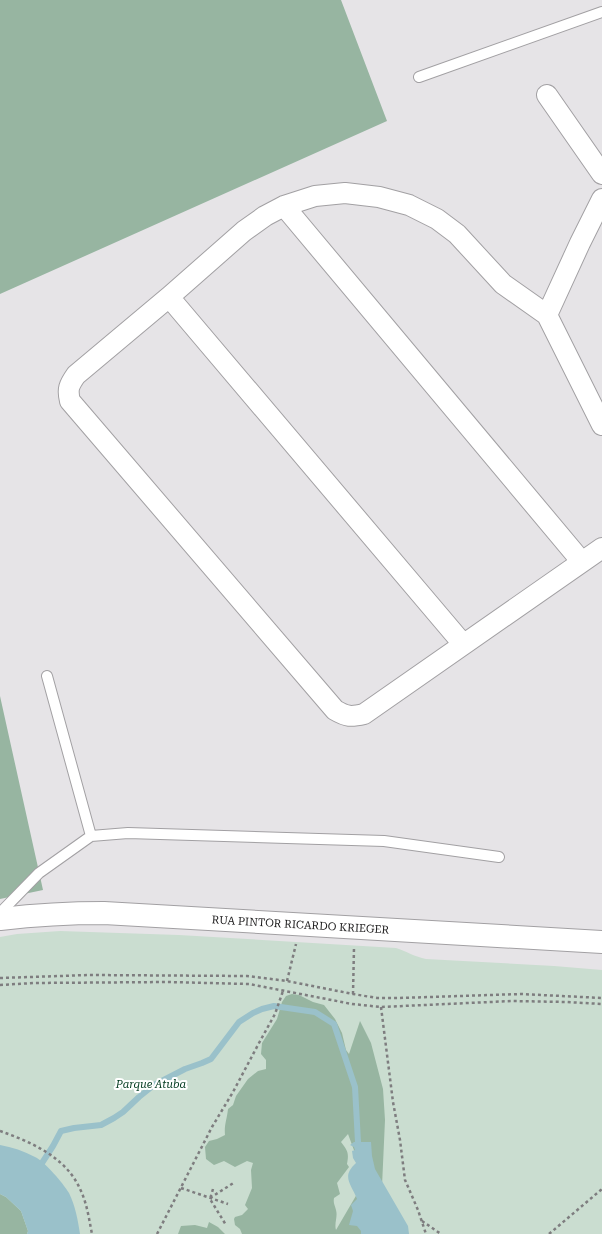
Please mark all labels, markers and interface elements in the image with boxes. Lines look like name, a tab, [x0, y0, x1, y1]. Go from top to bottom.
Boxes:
street label: RUA PINTOR RICARDO KRIEGER	[211, 913, 390, 936]
park label: Parque Atuba	[115, 1078, 187, 1091]

